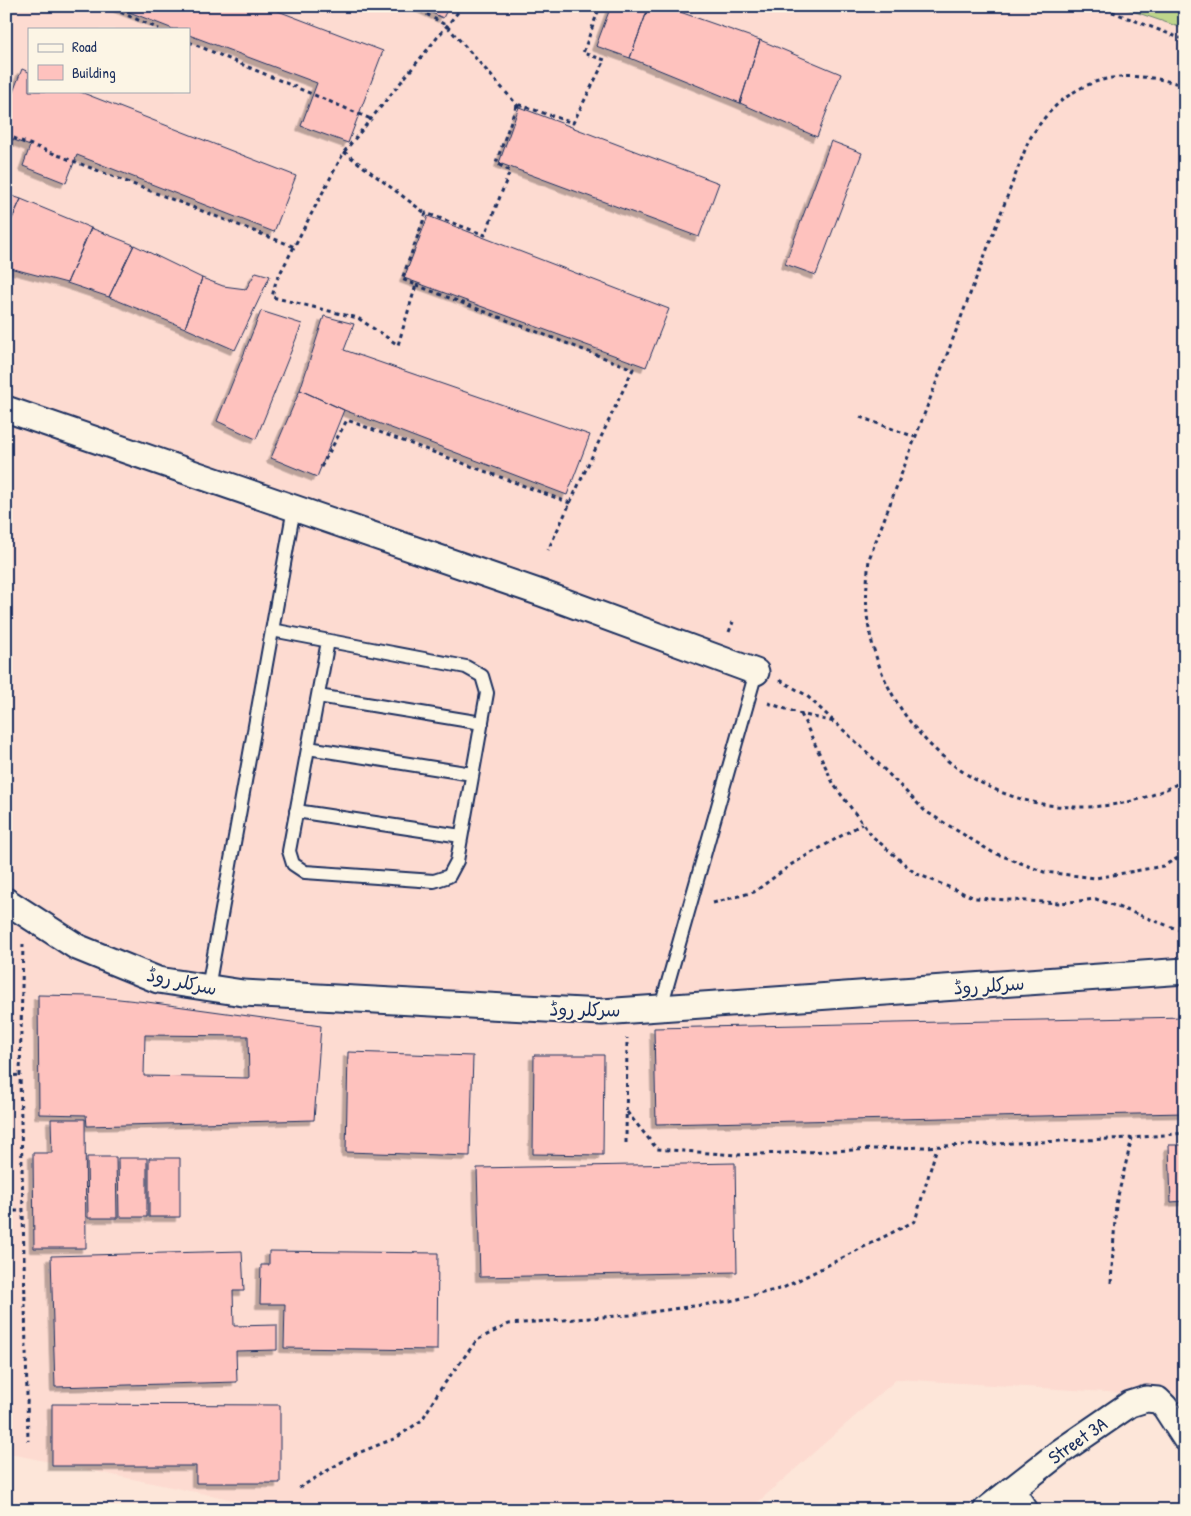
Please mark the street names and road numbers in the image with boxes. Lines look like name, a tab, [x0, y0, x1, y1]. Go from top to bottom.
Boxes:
street label: سرکلر روڈ	[144, 961, 220, 1001]
street label: سرکلر روڈ	[953, 970, 1025, 1000]
street label: سرکلر روڈ	[549, 995, 621, 1023]
street label: Street 3A	[1042, 1411, 1112, 1470]

